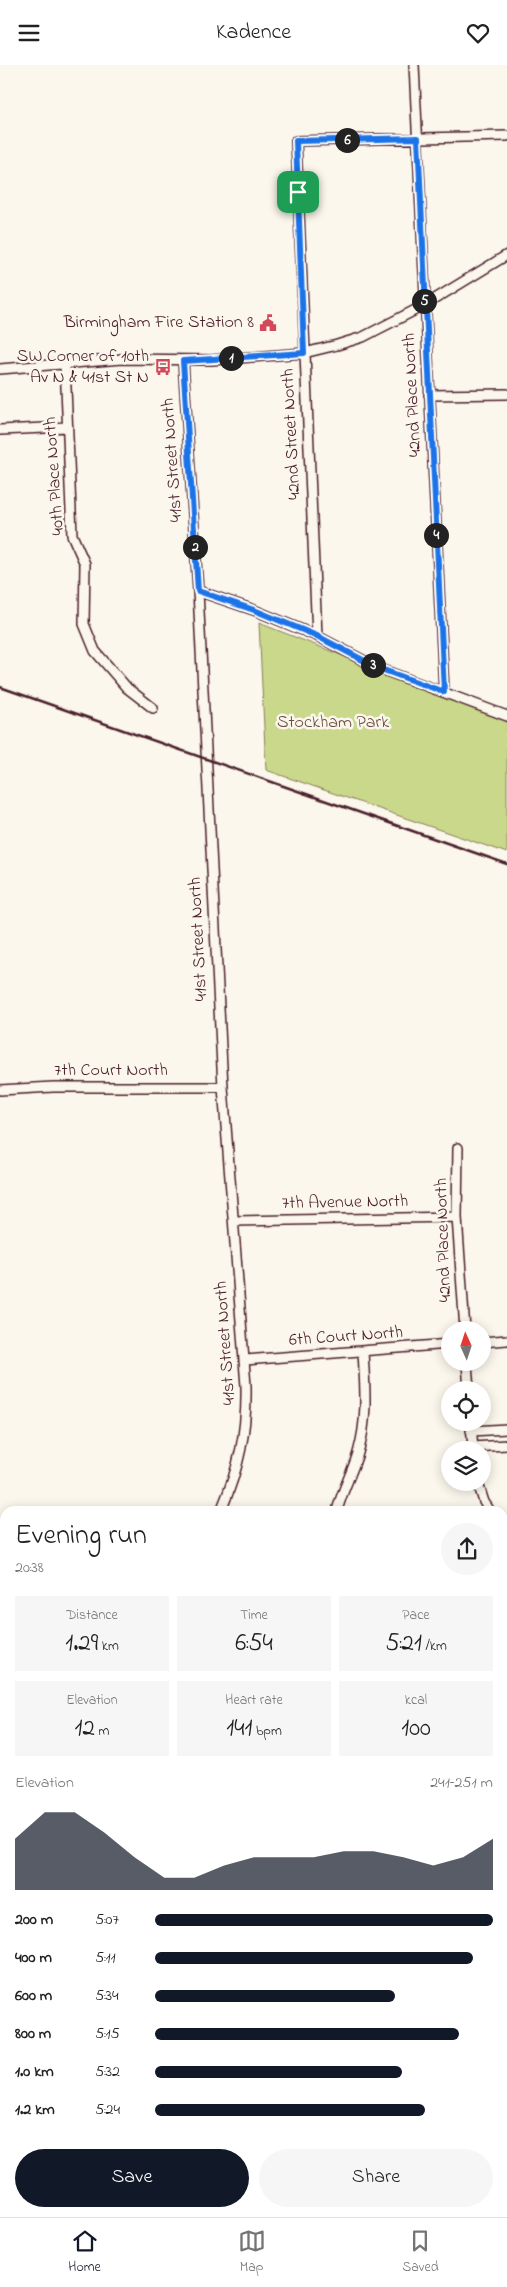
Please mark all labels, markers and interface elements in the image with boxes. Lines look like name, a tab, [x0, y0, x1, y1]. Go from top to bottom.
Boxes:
text: Kadence	[216, 17, 291, 49]
icon: menu	[15, 19, 43, 47]
icon: heart	[464, 19, 492, 47]
pin: 6	[334, 127, 360, 153]
text: 6	[344, 130, 351, 151]
pin	[277, 171, 319, 213]
icon: arrive	[284, 178, 312, 206]
pin: 5	[412, 289, 436, 313]
text: 5	[420, 291, 429, 312]
place label: Birmingham Fire Station 8	[63, 310, 254, 337]
public building icon: Birmingham Fire Station 8	[258, 313, 278, 333]
street label: 42nd Place North	[397, 332, 429, 458]
place label: SW Corner of 10th Av N & 41st St N	[17, 344, 149, 391]
pin: 1	[218, 345, 244, 371]
text: 1	[229, 348, 234, 369]
bus stop icon: SW Corner of 10th Av N & 41st St N	[153, 357, 173, 377]
street label: 42nd Street North	[276, 368, 308, 500]
street label: 41st Street North	[156, 397, 190, 523]
street label: 40th Place North	[38, 416, 72, 536]
pin: 4	[424, 523, 448, 547]
text: 4	[434, 525, 439, 546]
pin: 2	[182, 535, 208, 559]
text: 2	[192, 537, 199, 558]
pin: 3	[360, 653, 386, 677]
text: 3	[371, 655, 376, 676]
park label: Stockham Park	[277, 710, 389, 736]
street label: 41st Street North	[183, 876, 215, 1002]
street label: 7th Court North	[54, 1058, 168, 1084]
street label: 42nd Place North	[429, 1177, 459, 1303]
street label: 7th Avenue North	[282, 1189, 408, 1217]
street label: 41st Street North	[209, 1280, 243, 1406]
street label: 6th Court North	[288, 1320, 404, 1354]
north arrow	[441, 1321, 491, 1371]
map controls	[441, 1321, 491, 1491]
button: locate	[441, 1381, 491, 1431]
button: layers	[441, 1441, 491, 1491]
text: Evening run	[15, 1516, 147, 1557]
button: share	[441, 1523, 493, 1575]
text: 20:38	[15, 1556, 44, 1580]
text: Distance	[66, 1605, 118, 1626]
text: Time	[240, 1605, 268, 1626]
text: Pace	[402, 1605, 430, 1626]
text: 1.29	[65, 1626, 98, 1662]
text: 6:54	[235, 1626, 273, 1662]
text: 5:21	[385, 1626, 422, 1662]
text: km	[98, 1636, 119, 1657]
text: /km	[422, 1636, 447, 1657]
text: Elevation	[66, 1690, 118, 1711]
text: Heart rate	[225, 1690, 283, 1711]
text: kcal	[405, 1690, 427, 1711]
text: 12	[75, 1711, 95, 1747]
text: 141	[226, 1711, 252, 1747]
text: 100	[401, 1711, 431, 1747]
text: m	[95, 1721, 109, 1742]
text: bpm	[252, 1721, 282, 1742]
text: Elevation	[15, 1771, 74, 1795]
text: 241–251 m	[430, 1771, 493, 1795]
text: 200 m	[15, 1908, 53, 1932]
text: 5:07	[95, 1908, 119, 1932]
text: 400 m	[15, 1946, 52, 1970]
text: 5:11	[95, 1946, 116, 1970]
text: 600 m	[15, 1984, 52, 2008]
text: 5:34	[95, 1984, 119, 2008]
text: 800 m	[15, 2022, 51, 2046]
text: 5:15	[95, 2022, 120, 2046]
text: 1.0 km	[15, 2060, 54, 2084]
text: 5:32	[95, 2060, 120, 2084]
text: 1.2 km	[15, 2098, 55, 2122]
text: 5:24	[95, 2098, 120, 2122]
button: Save	[15, 2149, 249, 2207]
button: Share	[259, 2149, 493, 2207]
tab: Home	[68, 2227, 101, 2278]
tab: Map	[238, 2227, 266, 2278]
tab: Saved	[402, 2227, 439, 2278]

